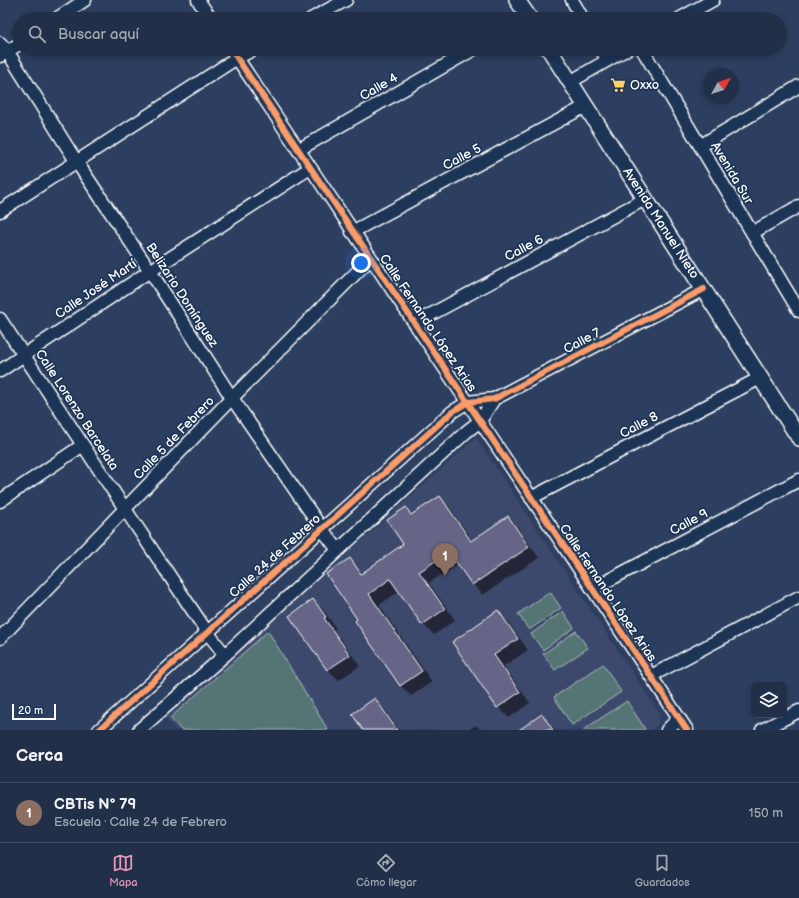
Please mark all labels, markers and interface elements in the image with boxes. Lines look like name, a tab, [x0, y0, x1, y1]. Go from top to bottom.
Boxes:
search box	[12, 12, 787, 56]
icon: search	[26, 23, 48, 45]
text: Buscar aquí	[58, 25, 139, 44]
north arrow	[703, 68, 739, 104]
street label: Calle 4	[357, 70, 401, 104]
supermarket icon: Oxxo	[609, 76, 627, 94]
place label: Oxxo	[630, 77, 659, 93]
street label: Avenida Sur	[707, 139, 757, 207]
street label: Calle 5	[440, 140, 484, 174]
street label: Avenida Manuel Nieto	[619, 165, 703, 282]
street label: Calle 6	[502, 231, 546, 265]
street label: Belizario Domínguez	[142, 240, 222, 351]
street label: Calle Fernando López Arias	[376, 251, 480, 395]
your location	[351, 253, 371, 273]
street label: Calle José Martí	[52, 255, 141, 322]
street label: Calle 7	[561, 324, 604, 357]
street label: Calle Lorenzo Barcelata	[32, 347, 122, 473]
street label: Calle 5 de Febrero	[130, 393, 218, 483]
street label: Calle 8	[617, 408, 661, 442]
street label: Calle 9	[667, 505, 711, 539]
street label: Calle 24 de Febrero	[226, 511, 324, 601]
street label: Calle Fernando López Arias	[556, 521, 660, 665]
pin: 1	[432, 543, 458, 576]
map controls	[751, 682, 787, 718]
button: layers	[751, 682, 787, 718]
scale bar	[12, 702, 56, 721]
text: 20 m	[18, 704, 43, 717]
text: Cerca	[16, 746, 63, 766]
text: CBTis N° 79	[54, 795, 136, 814]
text: 1	[26, 805, 32, 821]
text: 150 m	[749, 805, 783, 821]
text: Escuela · Calle 24 de Febrero	[54, 814, 227, 830]
tab: Mapa	[109, 852, 138, 889]
tab: Cómo llegar	[356, 852, 416, 889]
tab: Guardados	[635, 852, 690, 889]

